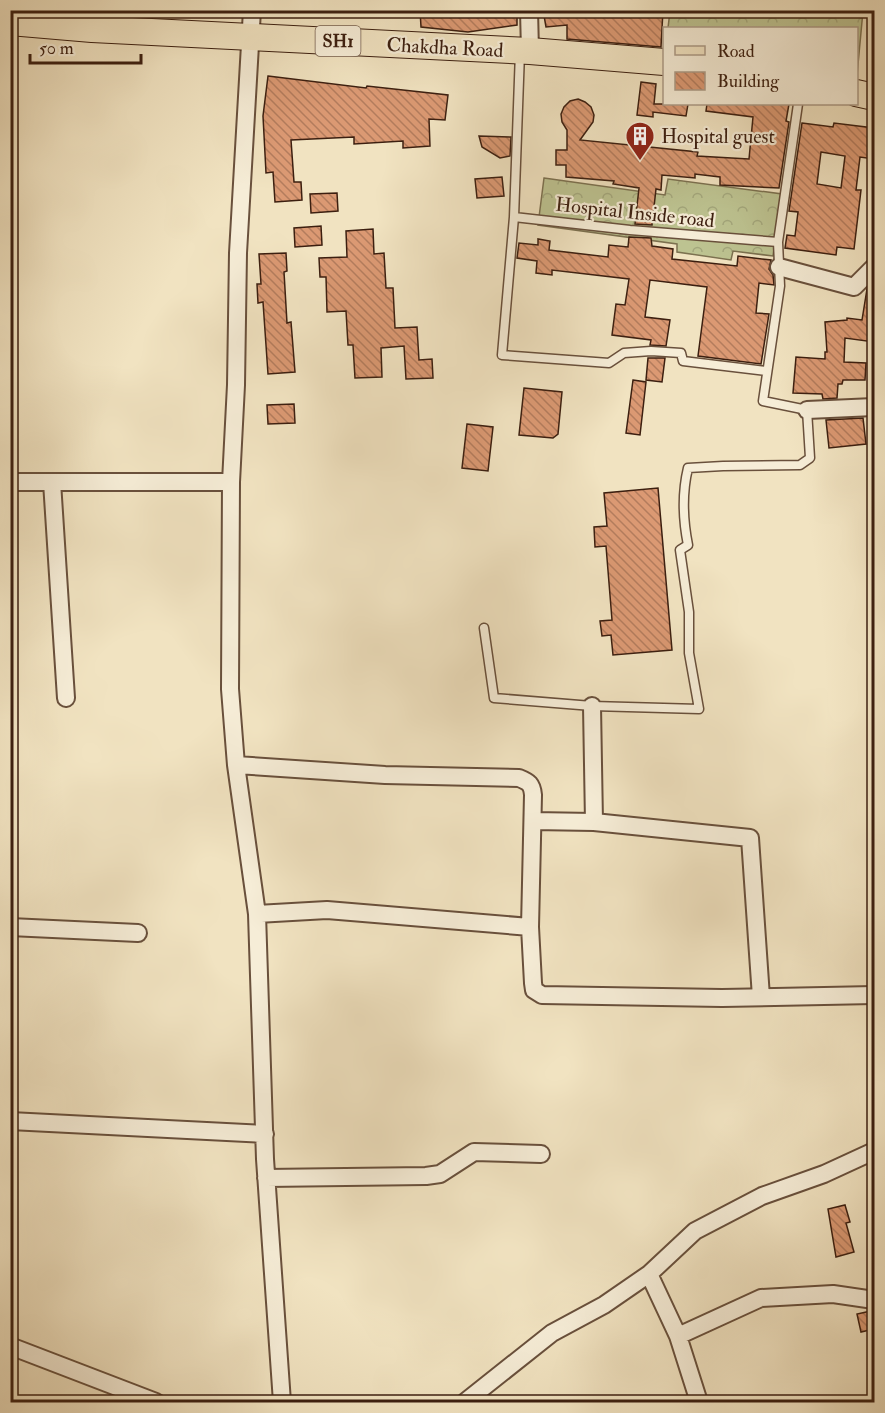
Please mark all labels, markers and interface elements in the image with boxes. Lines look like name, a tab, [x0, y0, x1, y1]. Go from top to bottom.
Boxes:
road number: SH1	[316, 26, 360, 56]
scale bar	[30, 27, 141, 65]
legend	[663, 27, 858, 105]
street label: Chakdha Road	[386, 32, 504, 63]
text: 50 m	[39, 37, 74, 60]
text: Road	[717, 40, 755, 63]
text: Building	[717, 70, 780, 93]
building icon: Hospital guest	[624, 120, 656, 162]
place label: Hospital guest	[661, 124, 775, 150]
street label: Hospital Inside road	[554, 192, 716, 234]

